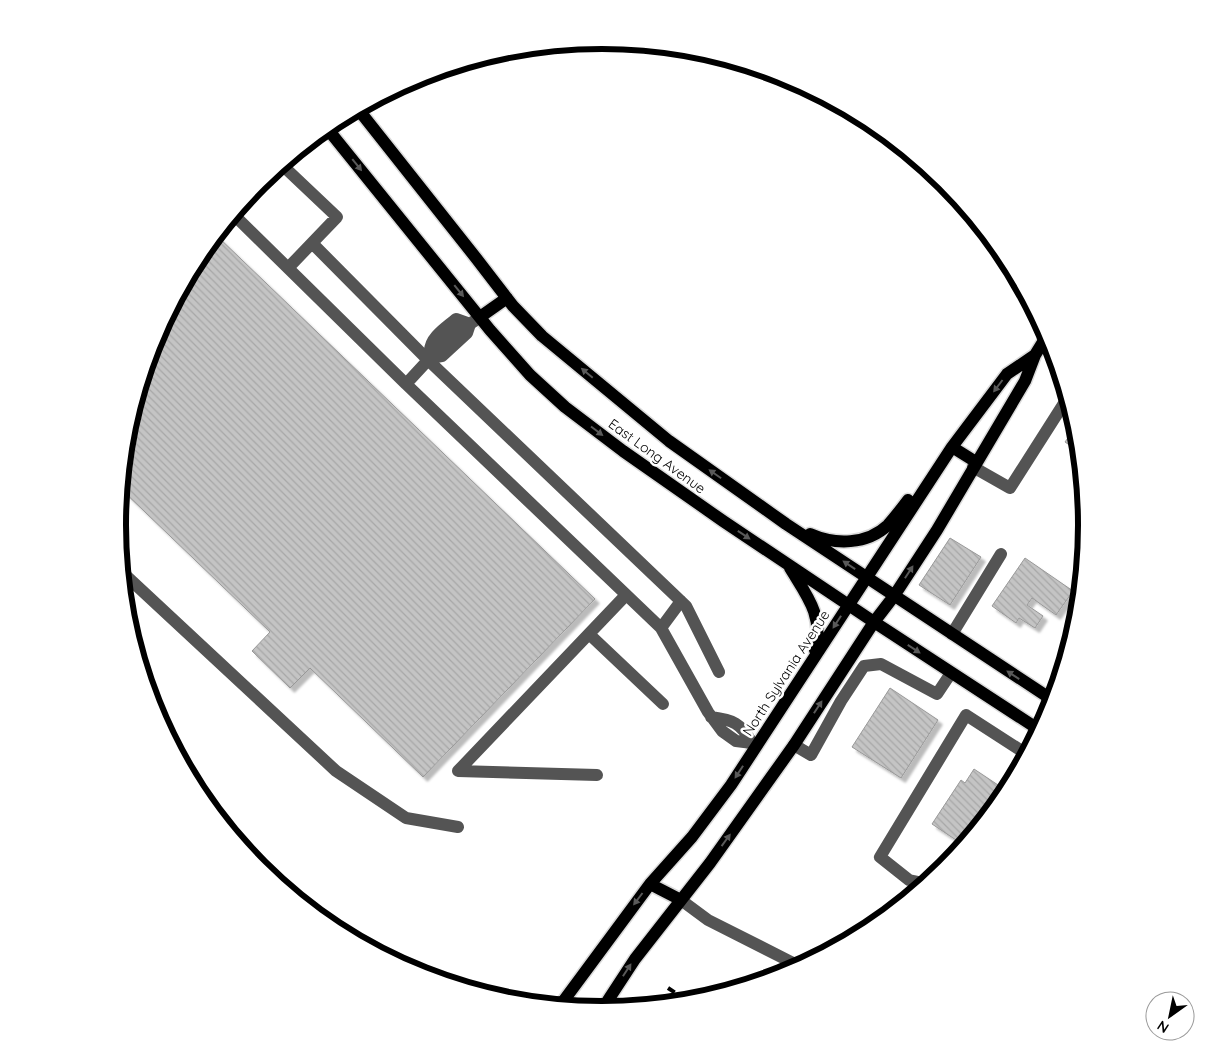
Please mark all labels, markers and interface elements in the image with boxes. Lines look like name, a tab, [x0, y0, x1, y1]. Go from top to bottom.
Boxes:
one-way arrow	[352, 158, 363, 171]
one-way arrow	[454, 284, 465, 297]
one-way arrow	[581, 368, 594, 379]
one-way arrow	[993, 379, 1003, 393]
street label: East Long Avenue	[605, 415, 709, 497]
one-way arrow	[590, 426, 603, 437]
one-way arrow	[708, 469, 722, 479]
one-way arrow	[738, 530, 751, 540]
one-way arrow	[842, 561, 855, 570]
one-way arrow	[904, 566, 914, 579]
street label: North Sylvania Avenue	[739, 607, 833, 739]
one-way arrow	[833, 615, 842, 628]
one-way arrow	[908, 644, 921, 654]
one-way arrow	[1007, 670, 1020, 679]
one-way arrow	[814, 701, 823, 714]
one-way arrow	[734, 766, 744, 779]
one-way arrow	[720, 834, 730, 847]
one-way arrow	[633, 892, 643, 906]
one-way arrow	[623, 963, 632, 977]
north arrow	[1145, 991, 1195, 1041]
text: N	[1154, 1017, 1172, 1037]

